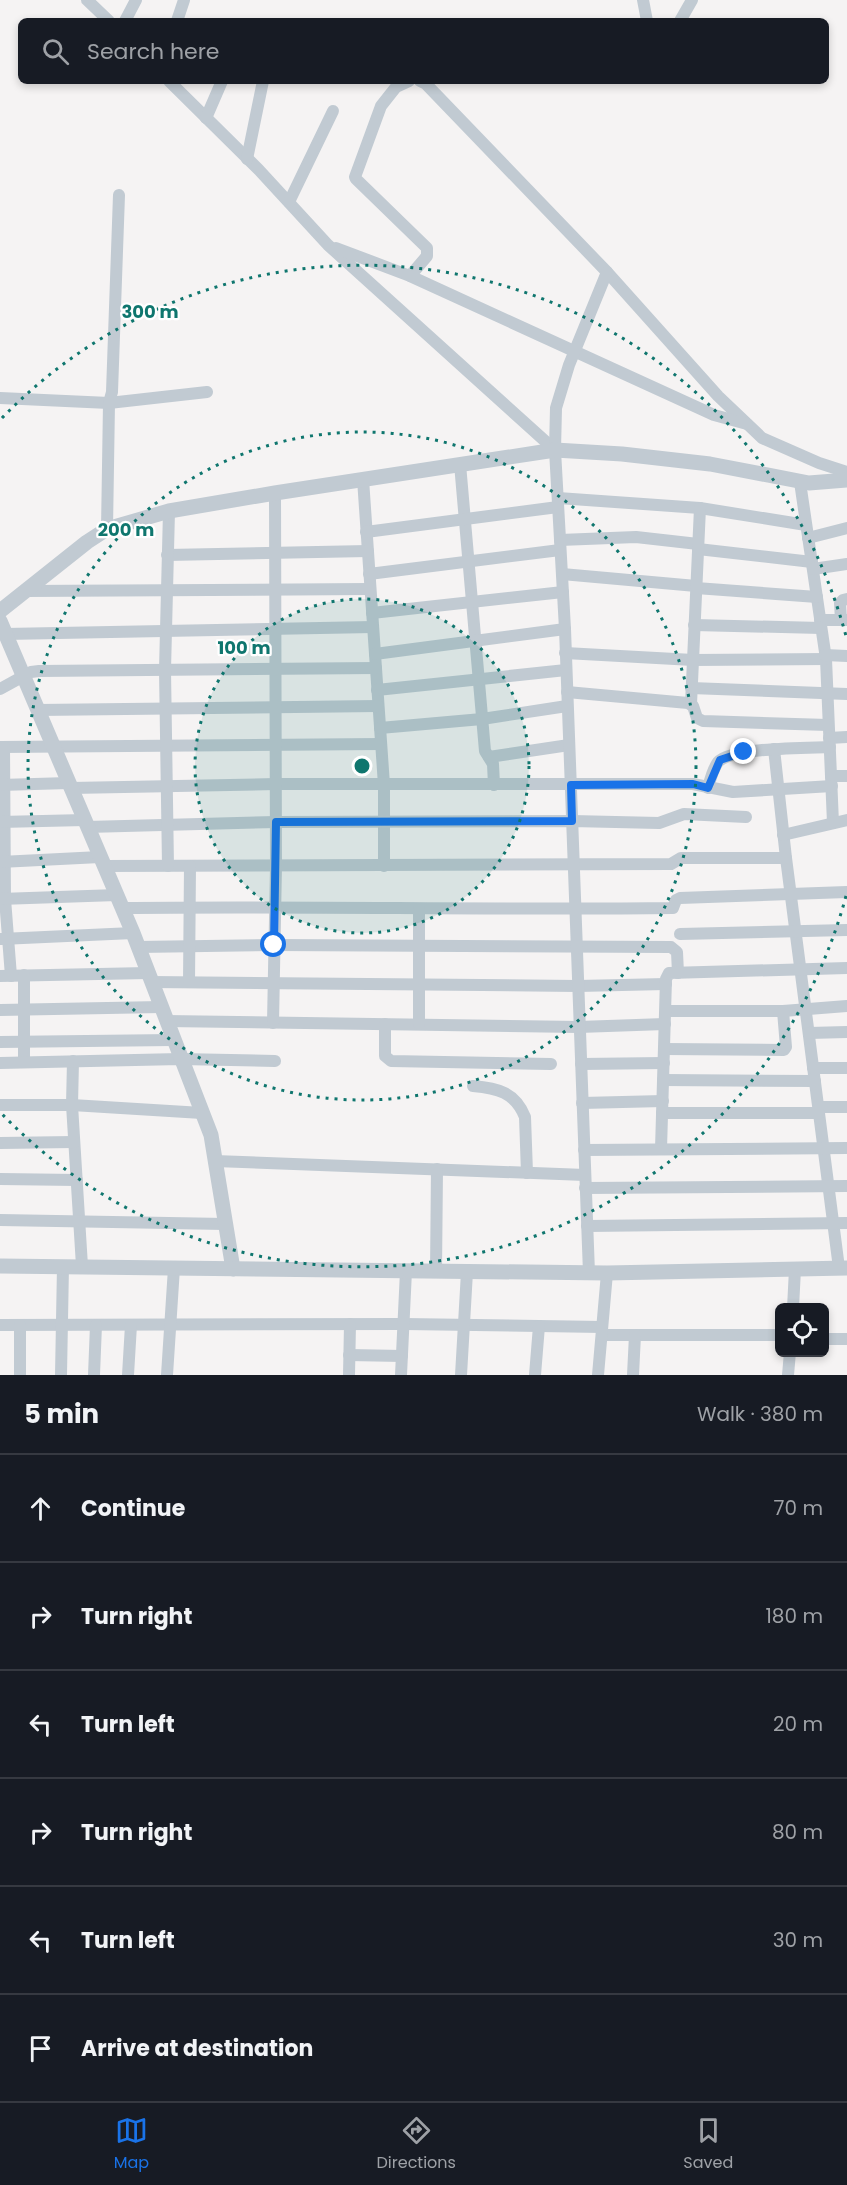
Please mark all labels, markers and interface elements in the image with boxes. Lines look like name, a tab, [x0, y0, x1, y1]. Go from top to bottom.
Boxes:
search box	[18, 18, 829, 84]
icon: search	[39, 35, 72, 68]
text: Search here	[87, 36, 220, 67]
text: 300 m	[121, 299, 179, 324]
text: 200 m	[98, 517, 154, 542]
text: 100 m	[217, 635, 271, 660]
route end	[730, 738, 756, 764]
centre of rings	[352, 756, 372, 776]
route start	[260, 931, 286, 957]
map controls	[775, 1303, 829, 1357]
button: locate	[775, 1303, 829, 1357]
text: 5 min	[24, 1396, 99, 1432]
text: Walk · 380 m	[697, 1400, 823, 1428]
icon: ahead	[24, 1492, 57, 1525]
text: Continue	[81, 1493, 185, 1524]
text: 70 m	[774, 1494, 823, 1522]
icon: right	[24, 1600, 57, 1633]
text: Turn right	[81, 1601, 192, 1632]
text: 180 m	[765, 1602, 823, 1630]
icon: left	[24, 1708, 57, 1741]
text: Turn left	[81, 1709, 175, 1740]
text: 20 m	[773, 1710, 823, 1738]
icon: right	[24, 1816, 57, 1849]
text: Turn right	[81, 1817, 192, 1848]
text: 80 m	[772, 1818, 823, 1846]
icon: left	[24, 1924, 57, 1957]
text: Turn left	[81, 1925, 175, 1956]
text: 30 m	[773, 1926, 823, 1954]
icon: arrive	[24, 2032, 57, 2065]
text: Arrive at destination	[81, 2033, 313, 2064]
tab: Map	[114, 2114, 149, 2175]
tab: Directions	[377, 2114, 456, 2175]
tab: Saved	[683, 2114, 733, 2175]

